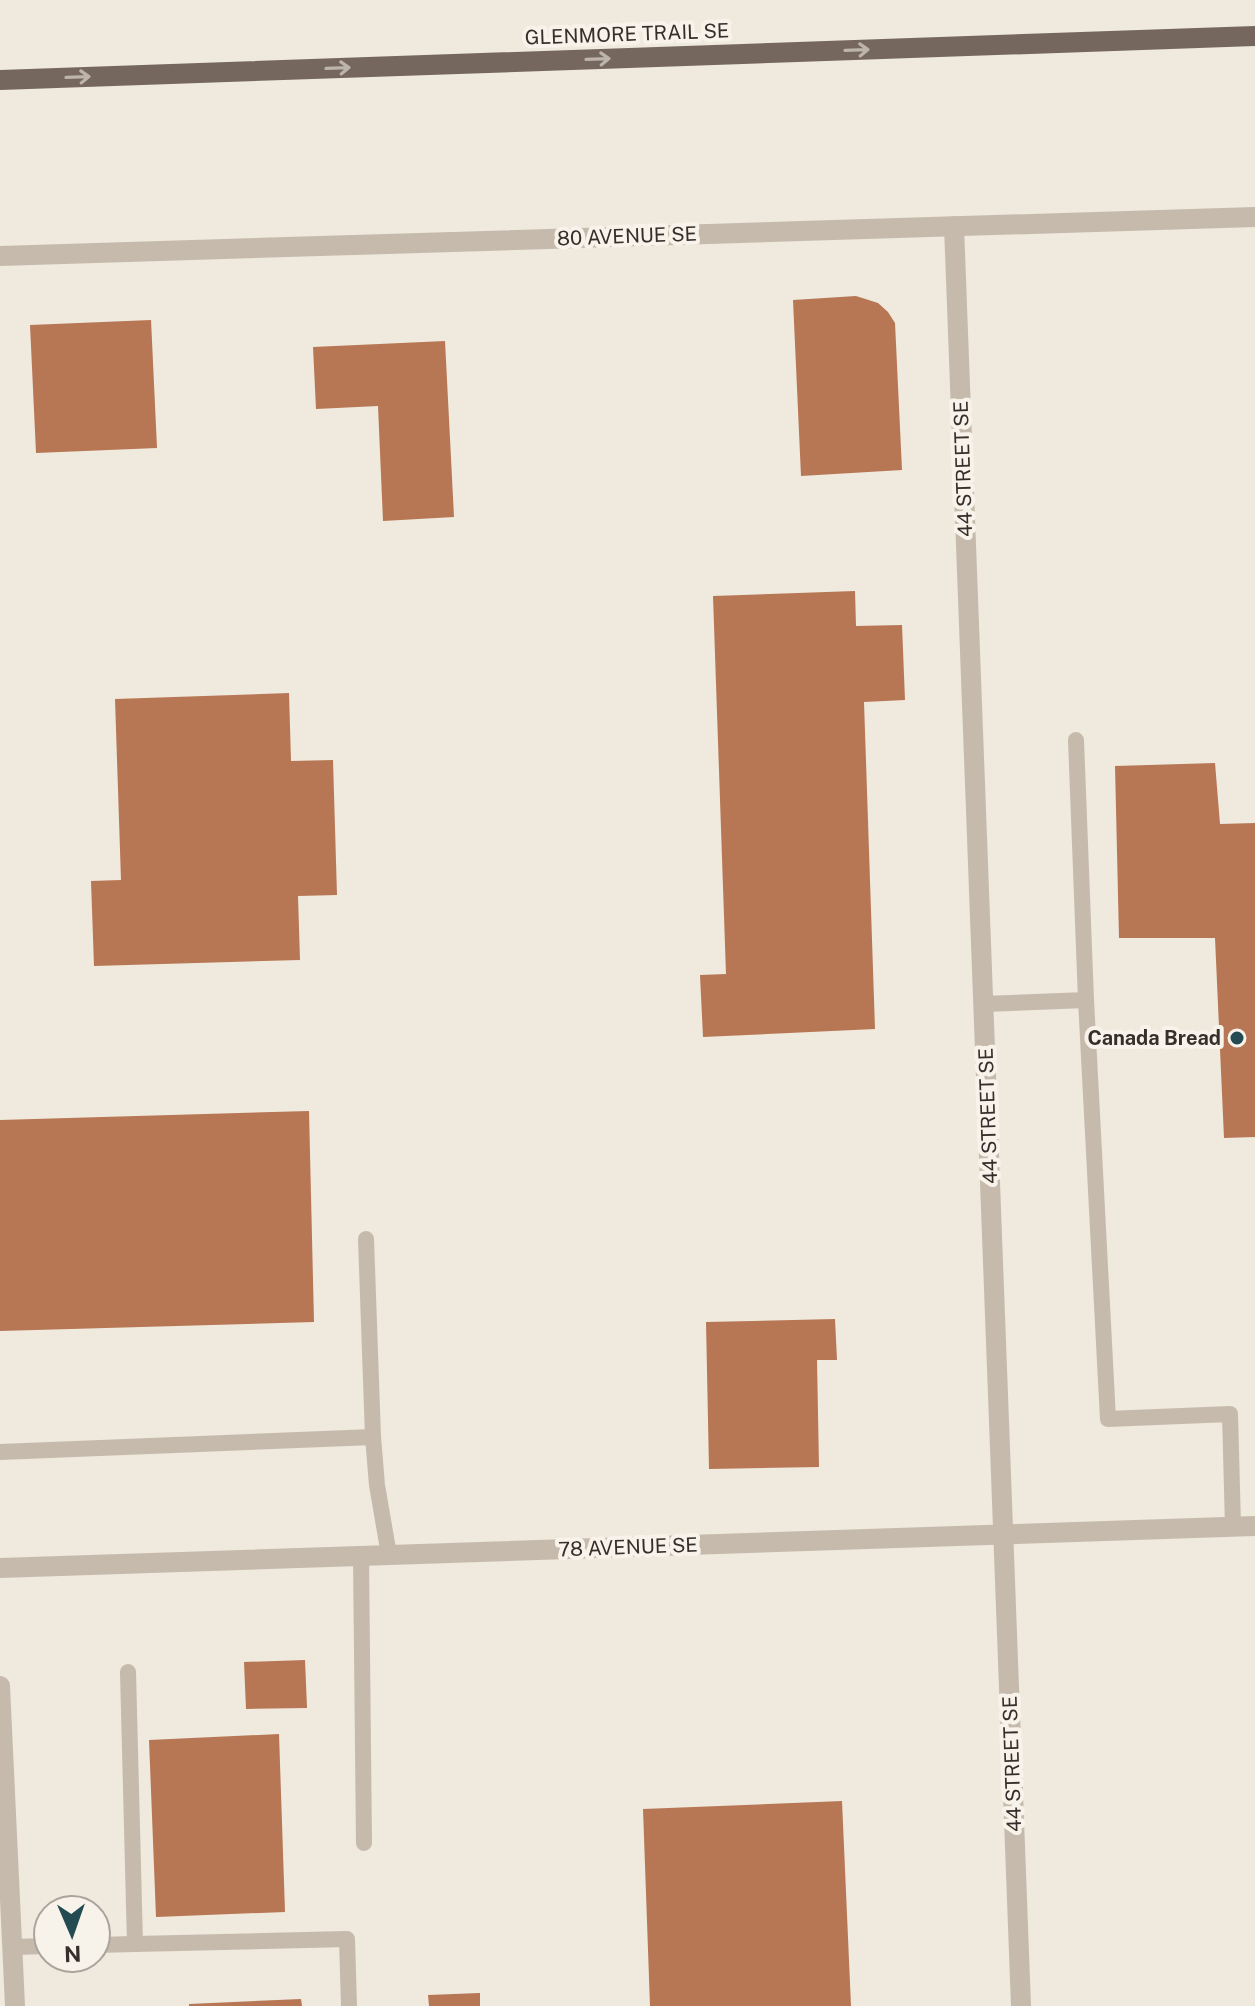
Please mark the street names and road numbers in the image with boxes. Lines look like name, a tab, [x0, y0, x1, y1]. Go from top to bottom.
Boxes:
street label: GLENMORE TRAIL SE	[524, 18, 730, 50]
street label: 80 AVENUE SE	[557, 222, 697, 250]
street label: 44 STREET SE	[949, 400, 977, 538]
street label: 44 STREET SE	[974, 1047, 1002, 1185]
street label: 78 AVENUE SE	[558, 1533, 698, 1561]
street label: 44 STREET SE	[998, 1695, 1026, 1833]

